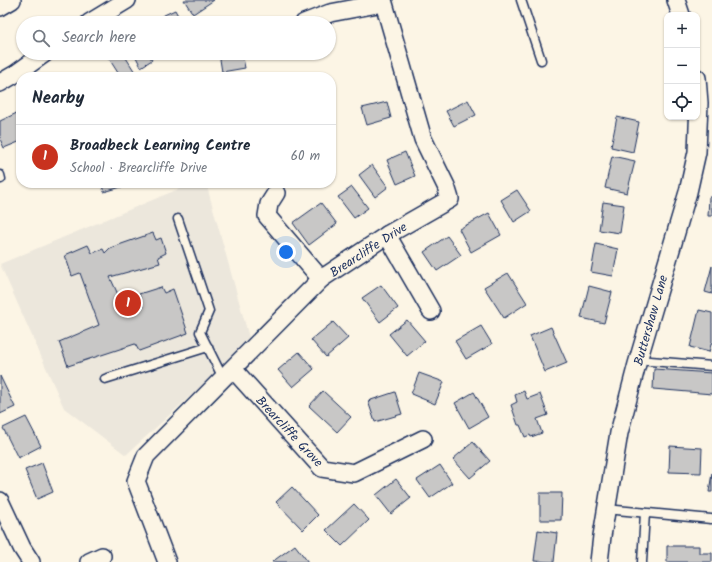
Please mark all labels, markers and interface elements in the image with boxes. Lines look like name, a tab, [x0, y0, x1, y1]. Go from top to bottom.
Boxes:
map controls	[664, 12, 700, 120]
button: +	[664, 12, 700, 48]
search box	[16, 16, 336, 60]
text: Search here	[62, 26, 136, 50]
icon: search	[30, 27, 52, 49]
button: −	[664, 48, 700, 84]
button: locate	[664, 84, 700, 120]
text: Nearby	[32, 85, 84, 112]
text: Broadbeck Learning Centre	[70, 134, 250, 158]
text: 1	[43, 146, 47, 167]
text: 60 m	[291, 146, 320, 167]
text: School · Brearcliffe Drive	[70, 158, 207, 179]
street label: Brearcliffe Drive	[326, 217, 412, 283]
your location	[276, 242, 296, 262]
street label: Buttershaw Lane	[628, 273, 674, 368]
pin: 1	[115, 288, 141, 318]
street label: Brearcliffe Grove	[250, 392, 328, 473]

